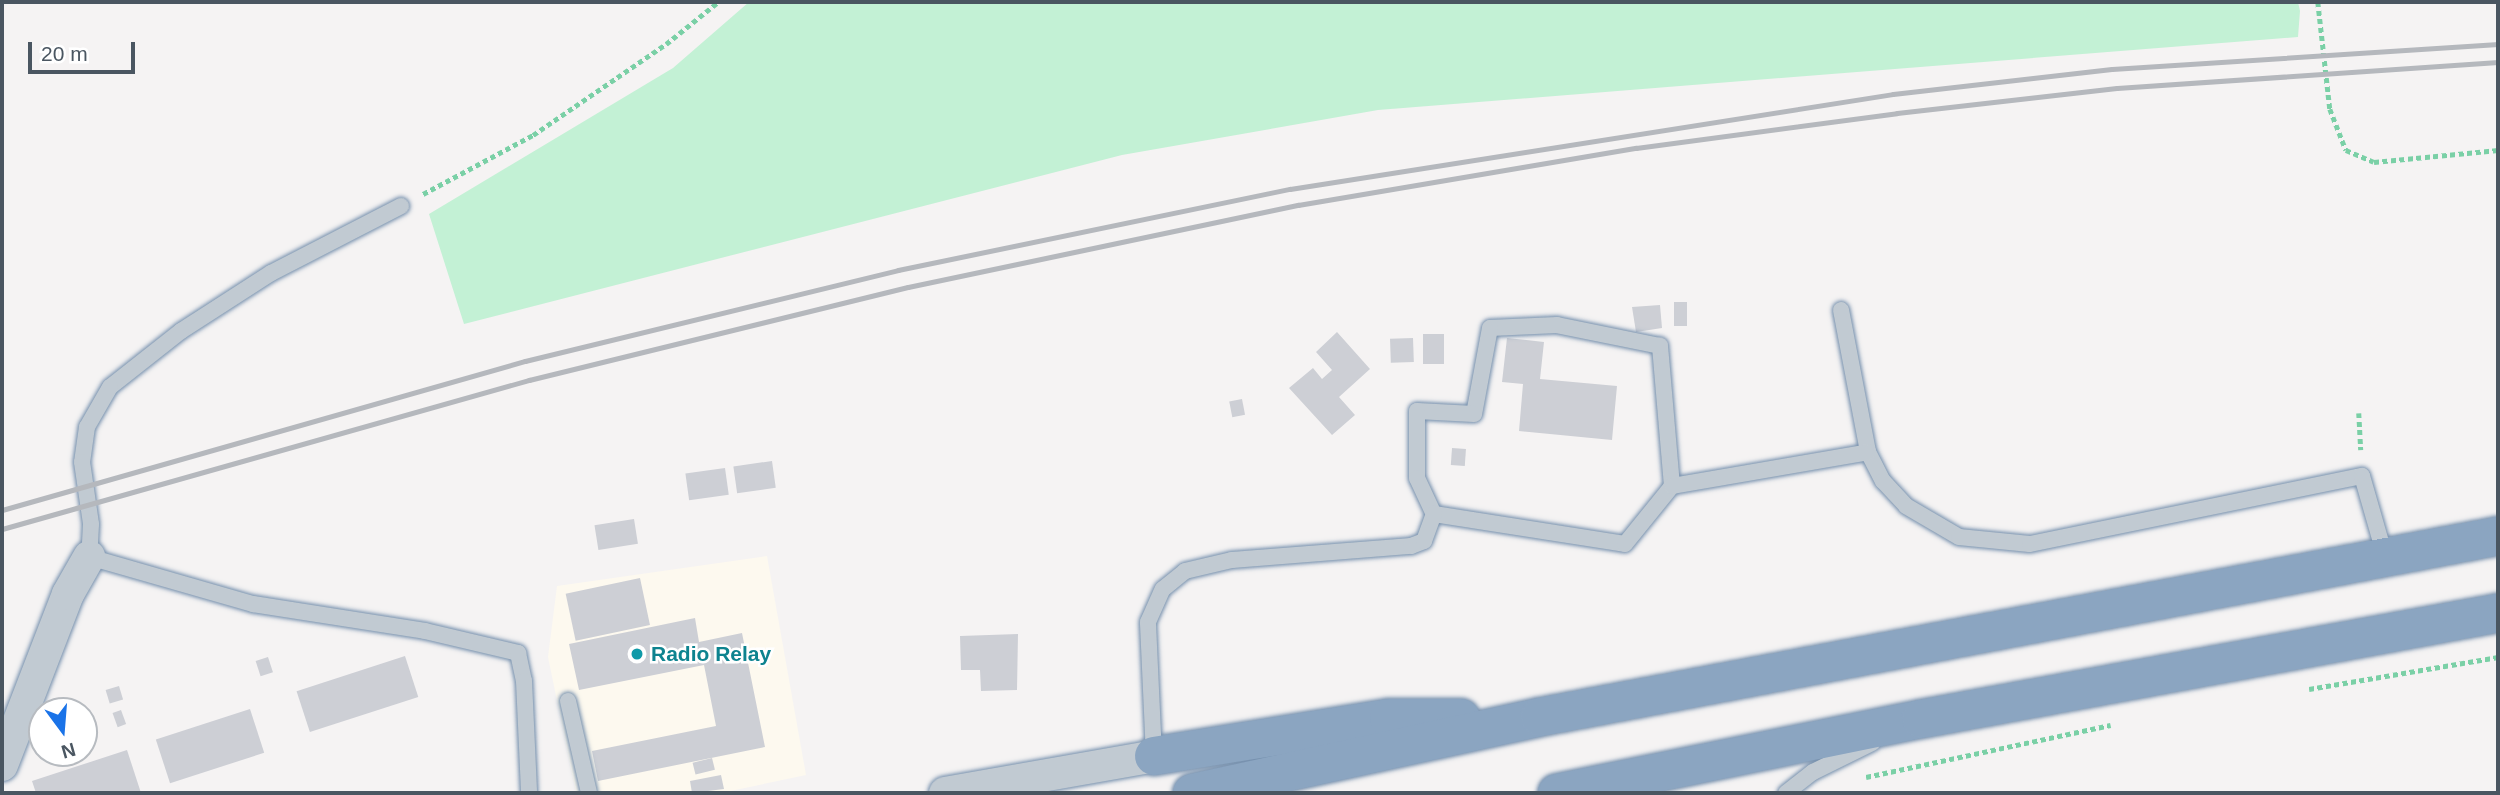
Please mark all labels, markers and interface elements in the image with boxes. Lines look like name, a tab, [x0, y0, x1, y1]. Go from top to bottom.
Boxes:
scale bar	[32, 28, 138, 72]
text: 20 m	[41, 42, 88, 65]
place label: Radio Relay	[651, 641, 771, 667]
marker: Radio Relay	[629, 646, 645, 662]
north arrow	[28, 697, 98, 767]
text: N	[59, 739, 78, 763]

